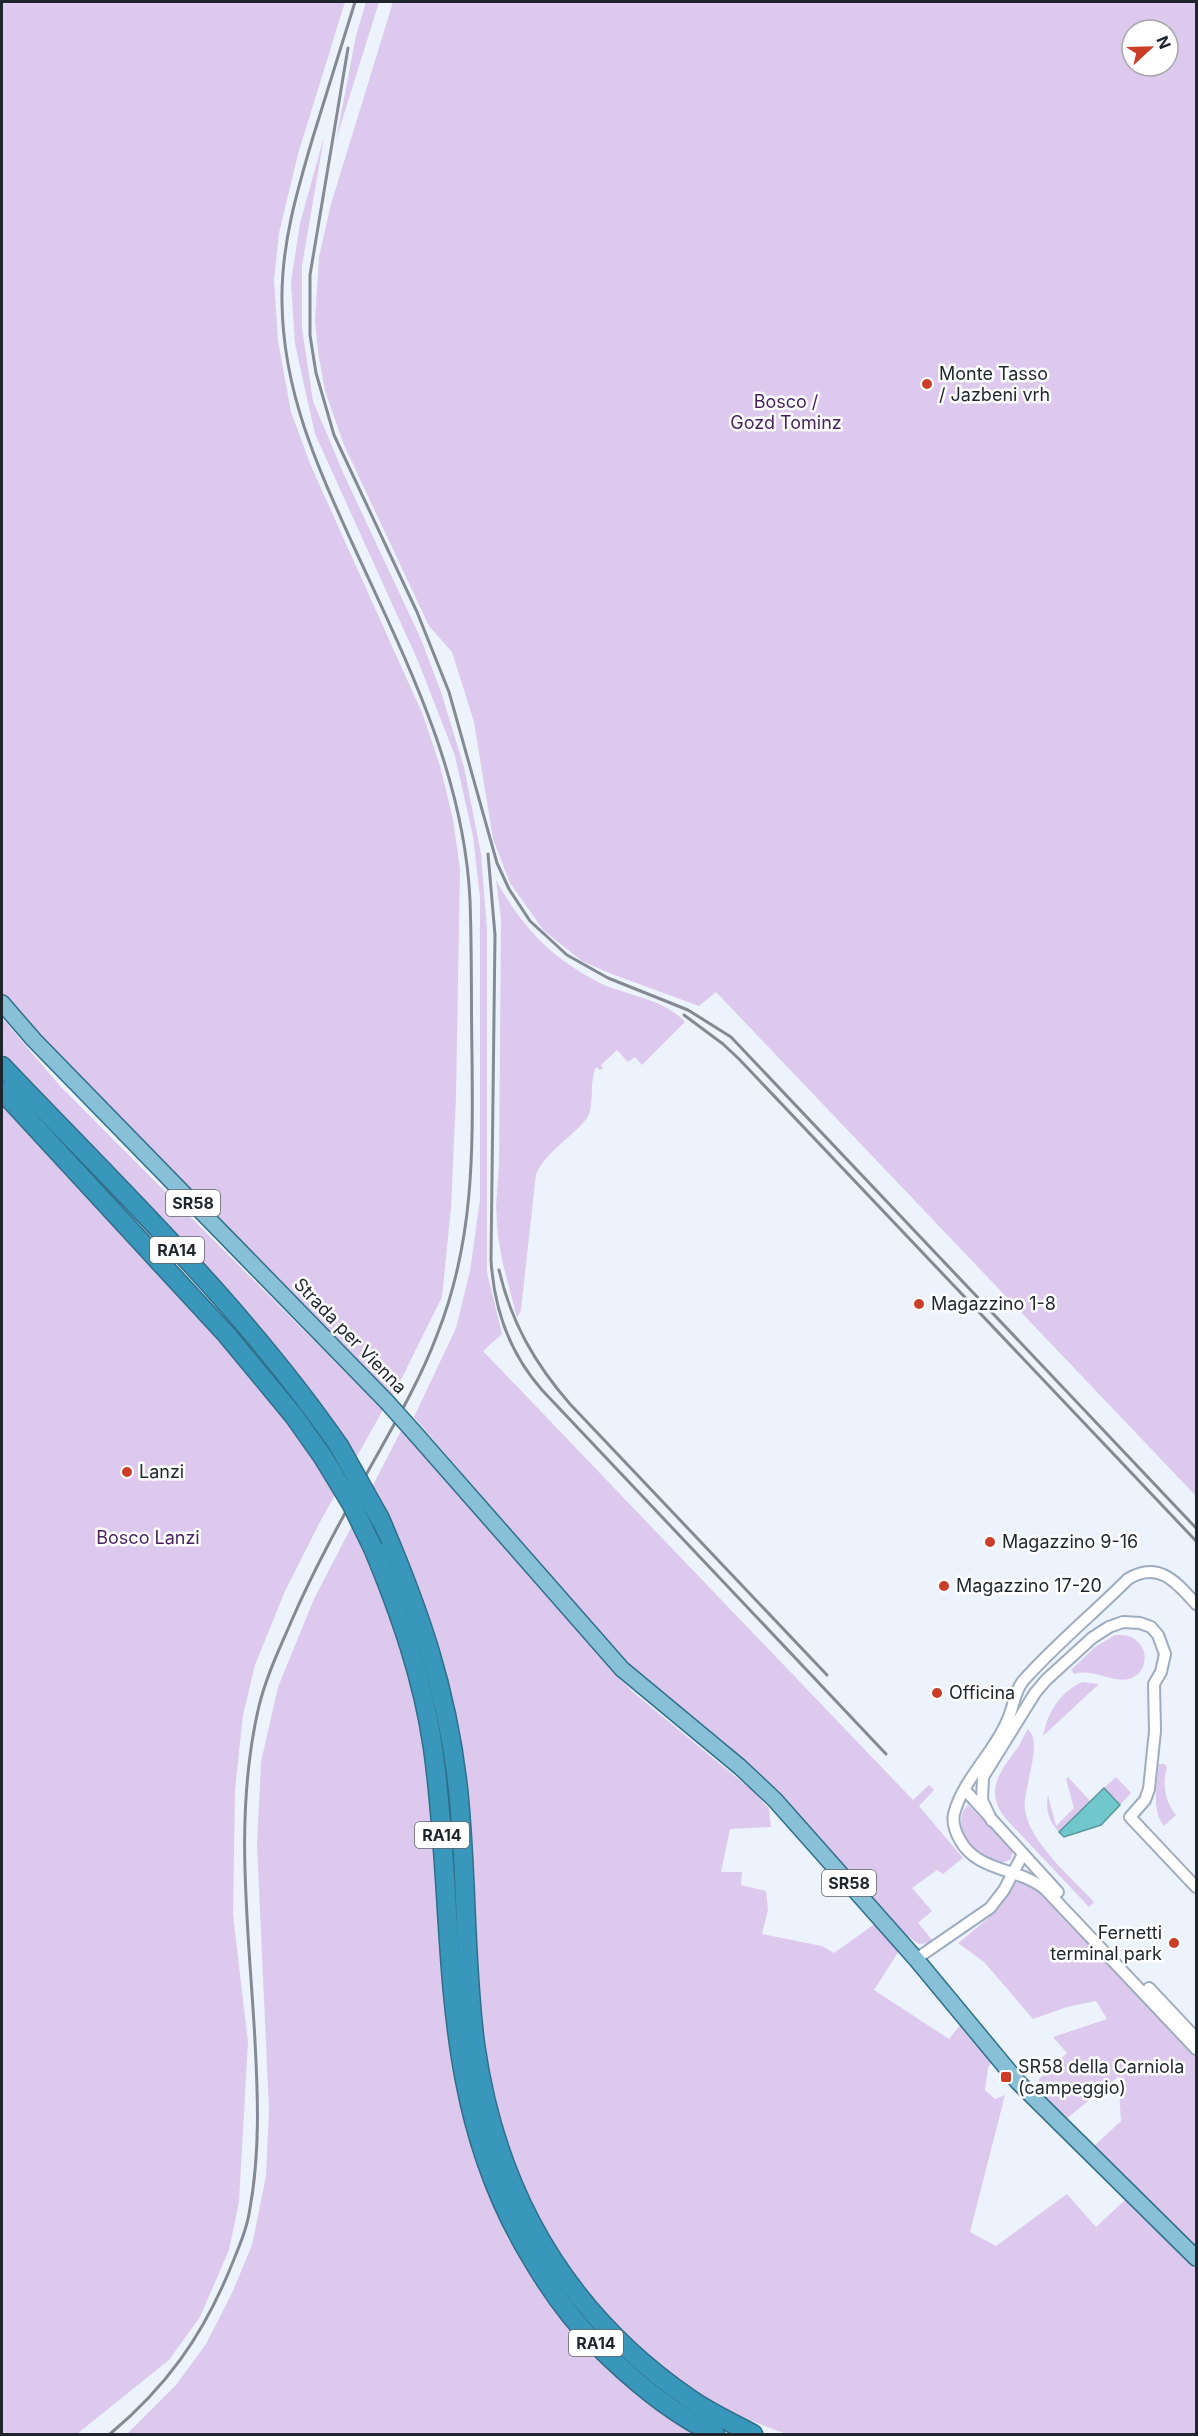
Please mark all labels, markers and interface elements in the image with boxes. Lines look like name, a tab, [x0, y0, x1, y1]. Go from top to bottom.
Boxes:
north arrow	[1120, 18, 1180, 78]
text: N	[1152, 33, 1175, 52]
place label: Monte Tasso / Jazbeni vrh	[939, 363, 1050, 405]
marker: Monte Tasso / Jazbeni vrh	[920, 377, 934, 391]
park label: Bosco / Gozd Tominz	[730, 391, 842, 433]
road number: SR58	[166, 1190, 220, 1216]
road number: RA14	[150, 1237, 204, 1263]
street label: Strada per Vienna	[290, 1273, 411, 1398]
place label: Magazzino 1-8	[931, 1293, 1056, 1314]
marker: Magazzino 1-8	[912, 1297, 926, 1311]
place label: Lanzi	[139, 1461, 184, 1482]
marker: Lanzi	[120, 1465, 134, 1479]
park label: Bosco Lanzi	[96, 1527, 200, 1548]
place label: Magazzino 9-16	[1002, 1531, 1138, 1552]
marker: Magazzino 9-16	[983, 1535, 997, 1549]
place label: Magazzino 17-20	[956, 1575, 1102, 1596]
marker: Magazzino 17-20	[937, 1579, 951, 1593]
place label: Officina	[949, 1682, 1015, 1703]
marker: Officina	[930, 1686, 944, 1700]
road number: RA14	[415, 1822, 469, 1848]
road number: SR58	[822, 1870, 876, 1896]
place label: Fernetti terminal park	[1050, 1922, 1162, 1964]
marker: Fernetti terminal park	[1167, 1936, 1181, 1950]
place label: SR58 della Carniola (campeggio)	[1018, 2056, 1184, 2098]
marker: SR58 della Carniola (campeggio)	[999, 2070, 1013, 2084]
road number: RA14	[569, 2330, 623, 2356]

